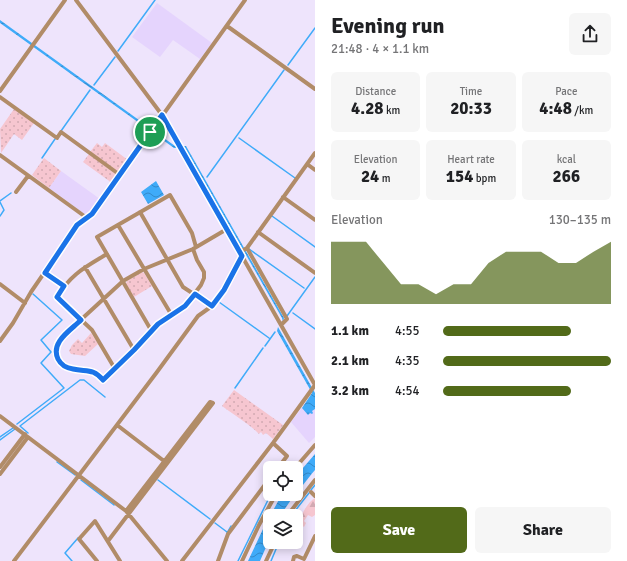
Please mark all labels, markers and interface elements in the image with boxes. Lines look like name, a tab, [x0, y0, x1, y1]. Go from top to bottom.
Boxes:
text: Evening run	[331, 12, 445, 39]
button: share	[569, 13, 611, 55]
text: 21:48 · 4 × 1.1 km	[331, 41, 429, 57]
text: Distance	[355, 85, 396, 98]
text: Time	[460, 85, 482, 98]
text: Pace	[555, 85, 577, 98]
text: 4.28	[351, 98, 384, 119]
text: 20:33	[450, 98, 492, 119]
text: 4:48	[539, 98, 572, 119]
text: km	[384, 104, 400, 117]
text: /km	[572, 104, 593, 117]
pin	[133, 115, 167, 149]
icon: arrive	[139, 121, 161, 143]
text: Elevation	[354, 153, 398, 166]
text: Heart rate	[447, 153, 495, 166]
text: kcal	[557, 153, 576, 166]
text: 24	[361, 166, 379, 187]
text: 154	[446, 166, 473, 187]
text: 266	[553, 166, 580, 187]
text: m	[379, 172, 390, 185]
text: bpm	[473, 172, 496, 185]
text: Elevation	[331, 212, 383, 228]
text: 130–135 m	[549, 212, 611, 228]
text: 1.1 km	[331, 323, 369, 339]
text: 4:55	[395, 323, 420, 339]
text: 2.1 km	[331, 353, 369, 369]
text: 4:35	[395, 353, 420, 369]
text: 3.2 km	[331, 383, 369, 399]
text: 4:54	[395, 383, 420, 399]
map controls	[263, 461, 303, 549]
button: locate	[263, 461, 303, 501]
button: Save	[331, 507, 467, 553]
button: Share	[475, 507, 611, 553]
button: layers	[263, 509, 303, 549]

